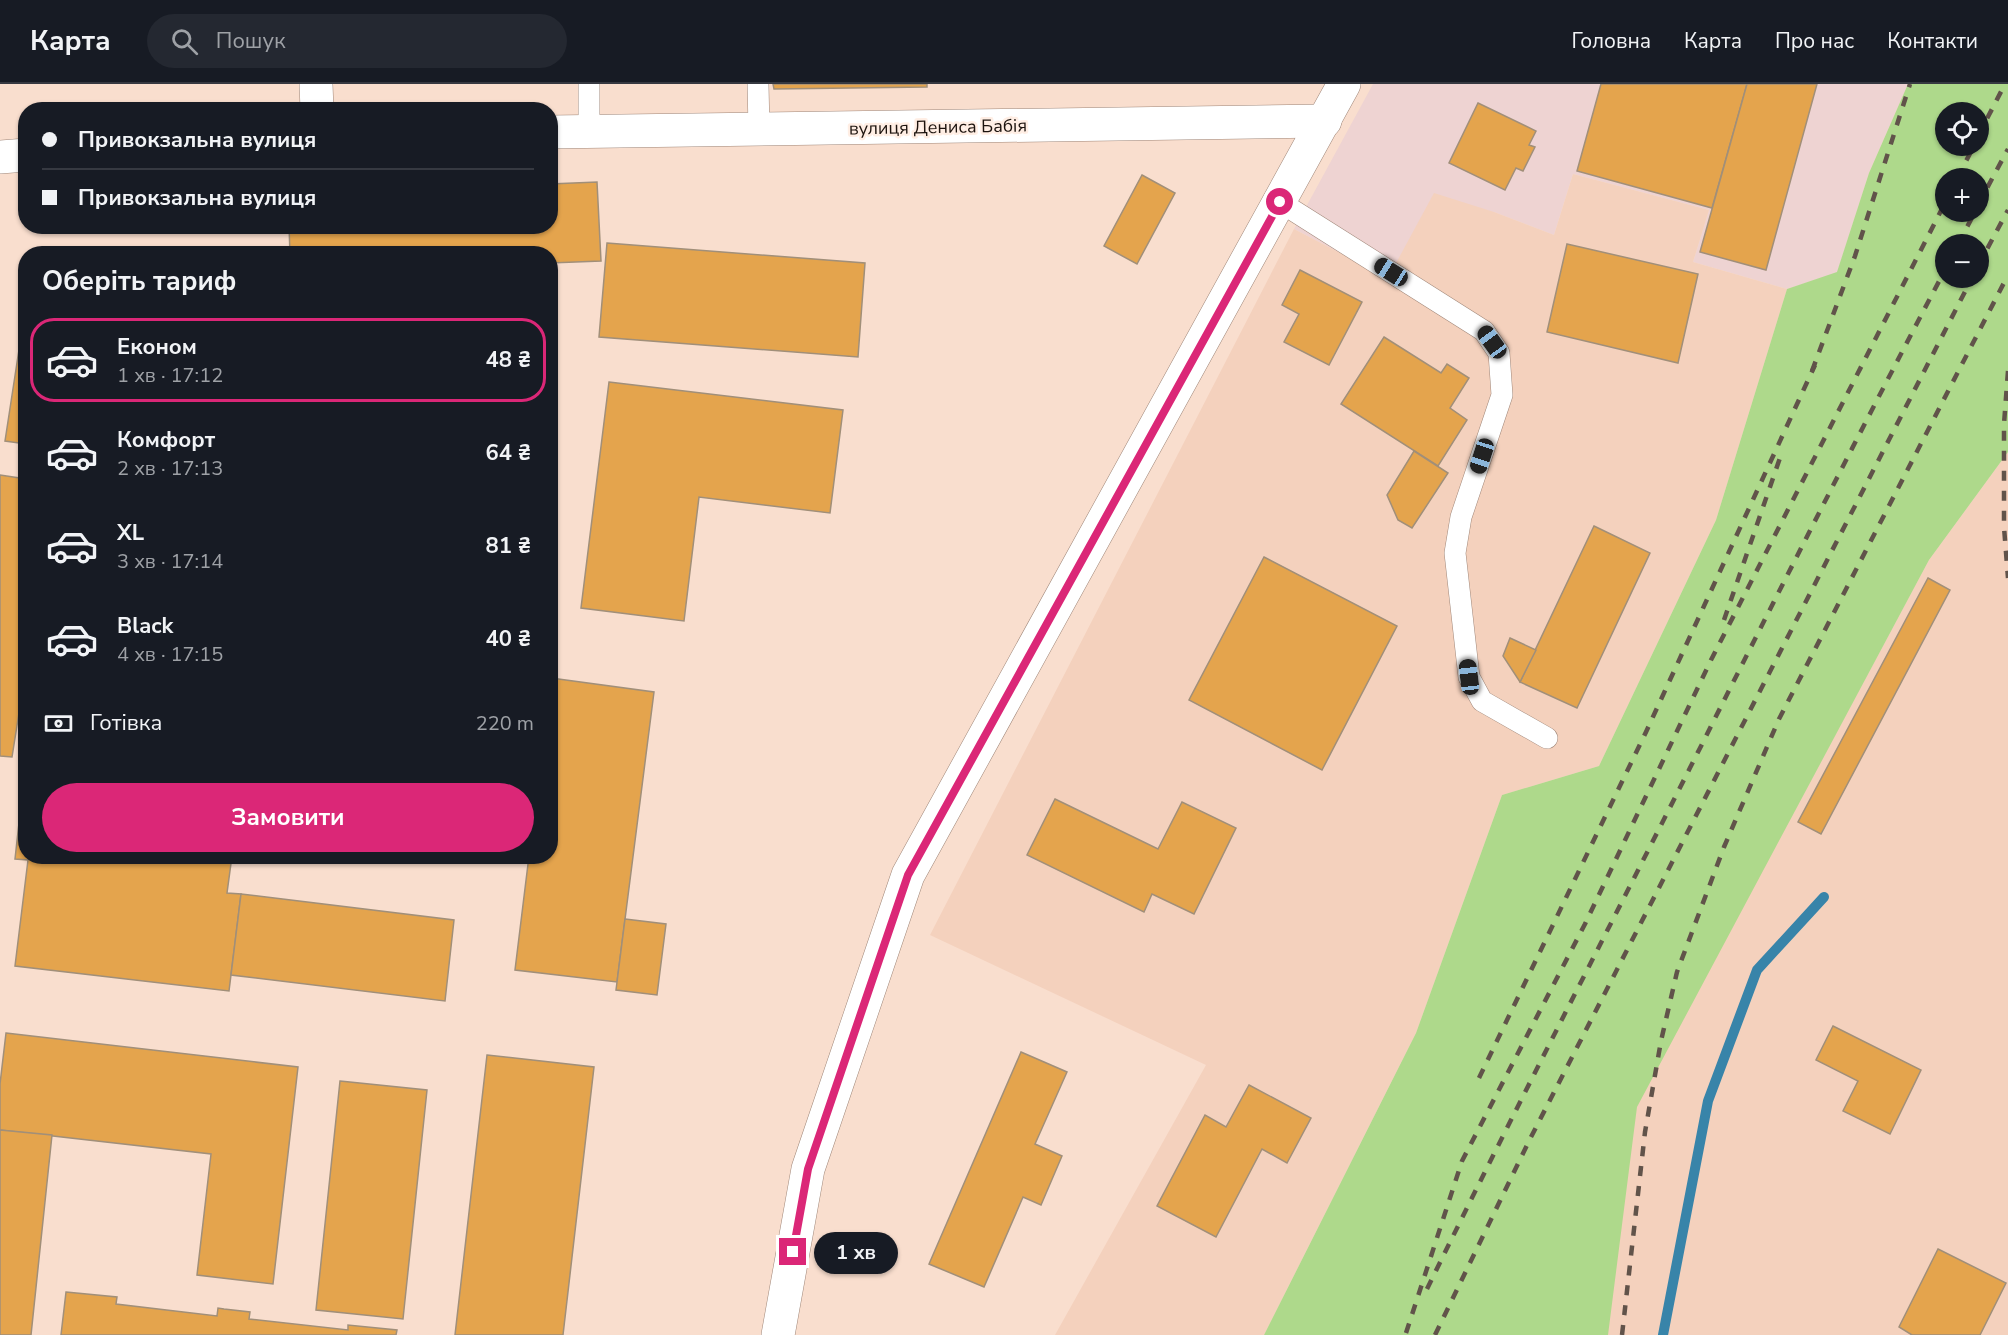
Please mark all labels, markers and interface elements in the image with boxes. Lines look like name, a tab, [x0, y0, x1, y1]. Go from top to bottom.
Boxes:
search box	[147, 14, 567, 68]
text: Карта	[30, 22, 111, 60]
icon: search	[168, 25, 201, 58]
text: Пошук	[216, 26, 286, 56]
text: Головна	[1571, 27, 1651, 55]
text: Карта	[1684, 27, 1742, 55]
text: Про нас	[1775, 27, 1854, 55]
text: Контакти	[1887, 27, 1978, 55]
map controls	[1935, 102, 1989, 288]
button: locate	[1935, 102, 1989, 156]
street label: вулиця Дениса Бабія	[849, 113, 1027, 141]
text: Привокзальна вулиця	[78, 125, 316, 155]
button: +	[1935, 168, 1989, 222]
text: Привокзальна вулиця	[78, 183, 316, 213]
route start	[1266, 188, 1293, 215]
button: −	[1935, 234, 1989, 288]
car	[1371, 255, 1411, 289]
text: Оберіть тариф	[42, 263, 236, 300]
car	[1474, 322, 1510, 362]
text: Економ	[117, 332, 197, 362]
icon: car	[45, 333, 99, 387]
text: 48 ₴	[485, 345, 531, 375]
text: 1 хв · 17:12	[117, 362, 223, 389]
text: Комфорт	[117, 425, 215, 455]
icon: car	[45, 426, 99, 480]
car	[1468, 436, 1496, 476]
text: 64 ₴	[485, 438, 531, 468]
text: 2 хв · 17:13	[117, 455, 223, 482]
text: XL	[117, 518, 144, 548]
icon: car	[45, 519, 99, 573]
text: 81 ₴	[485, 531, 531, 561]
text: 3 хв · 17:14	[117, 548, 223, 575]
text: Black	[117, 611, 173, 641]
icon: car	[45, 612, 99, 666]
text: 40 ₴	[485, 624, 531, 654]
text: 4 хв · 17:15	[117, 641, 223, 668]
car	[1458, 658, 1480, 696]
icon: cash	[42, 707, 75, 740]
text: Готівка	[90, 708, 162, 738]
text: 220 m	[476, 710, 534, 737]
button: Замовити	[42, 783, 534, 852]
callout: 1 хв	[814, 1231, 898, 1273]
route end	[779, 1238, 806, 1265]
text: 1 хв	[836, 1239, 876, 1266]

